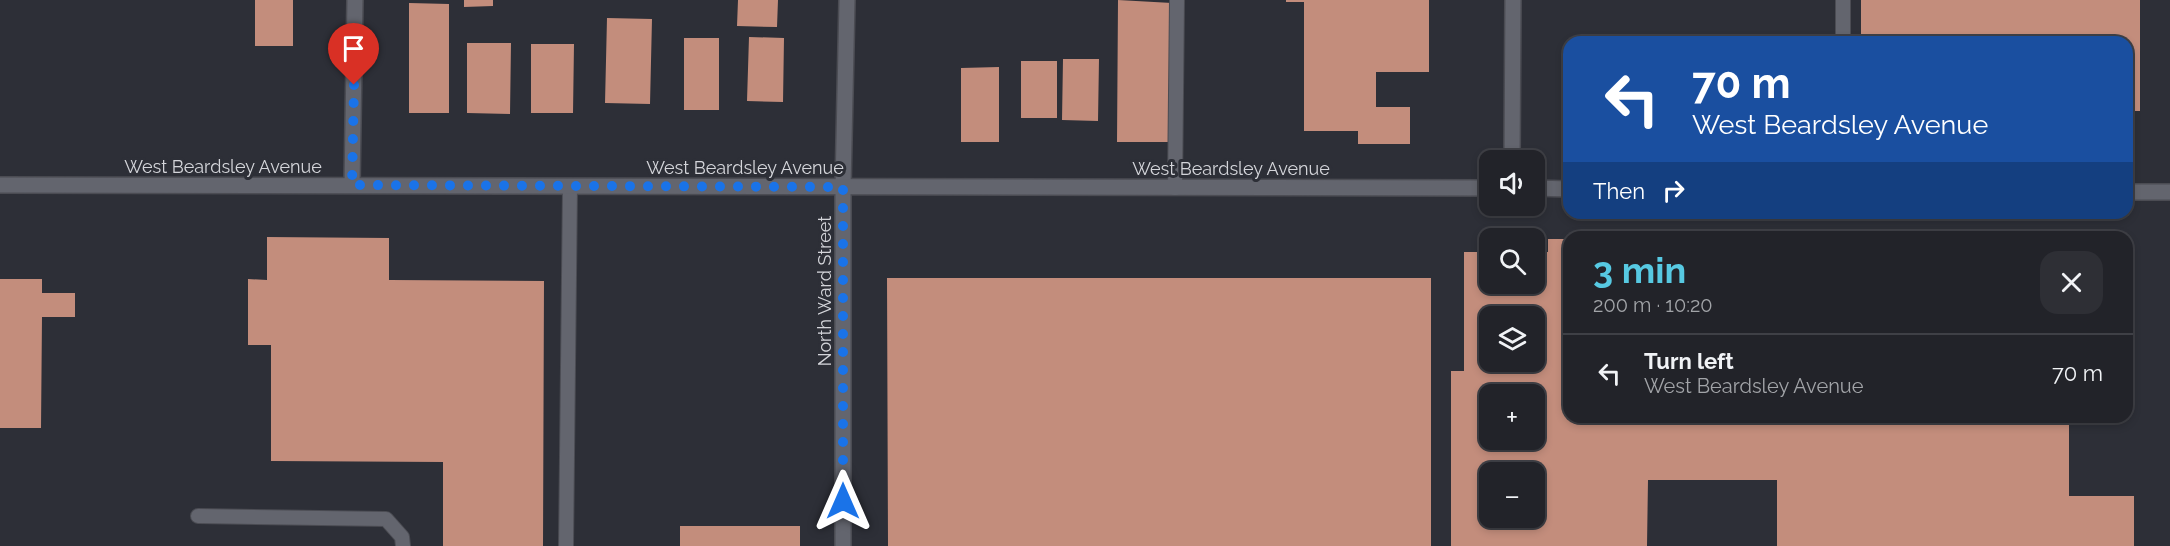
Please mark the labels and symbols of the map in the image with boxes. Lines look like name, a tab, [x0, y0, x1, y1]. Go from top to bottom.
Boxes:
pin	[328, 23, 379, 85]
street label: West Beardsley Avenue	[124, 156, 322, 177]
street label: West Beardsley Avenue	[646, 157, 844, 178]
street label: West Beardsley Avenue	[1132, 158, 1330, 179]
street label: North Ward Street	[814, 216, 835, 366]
position arrow	[811, 469, 875, 533]

